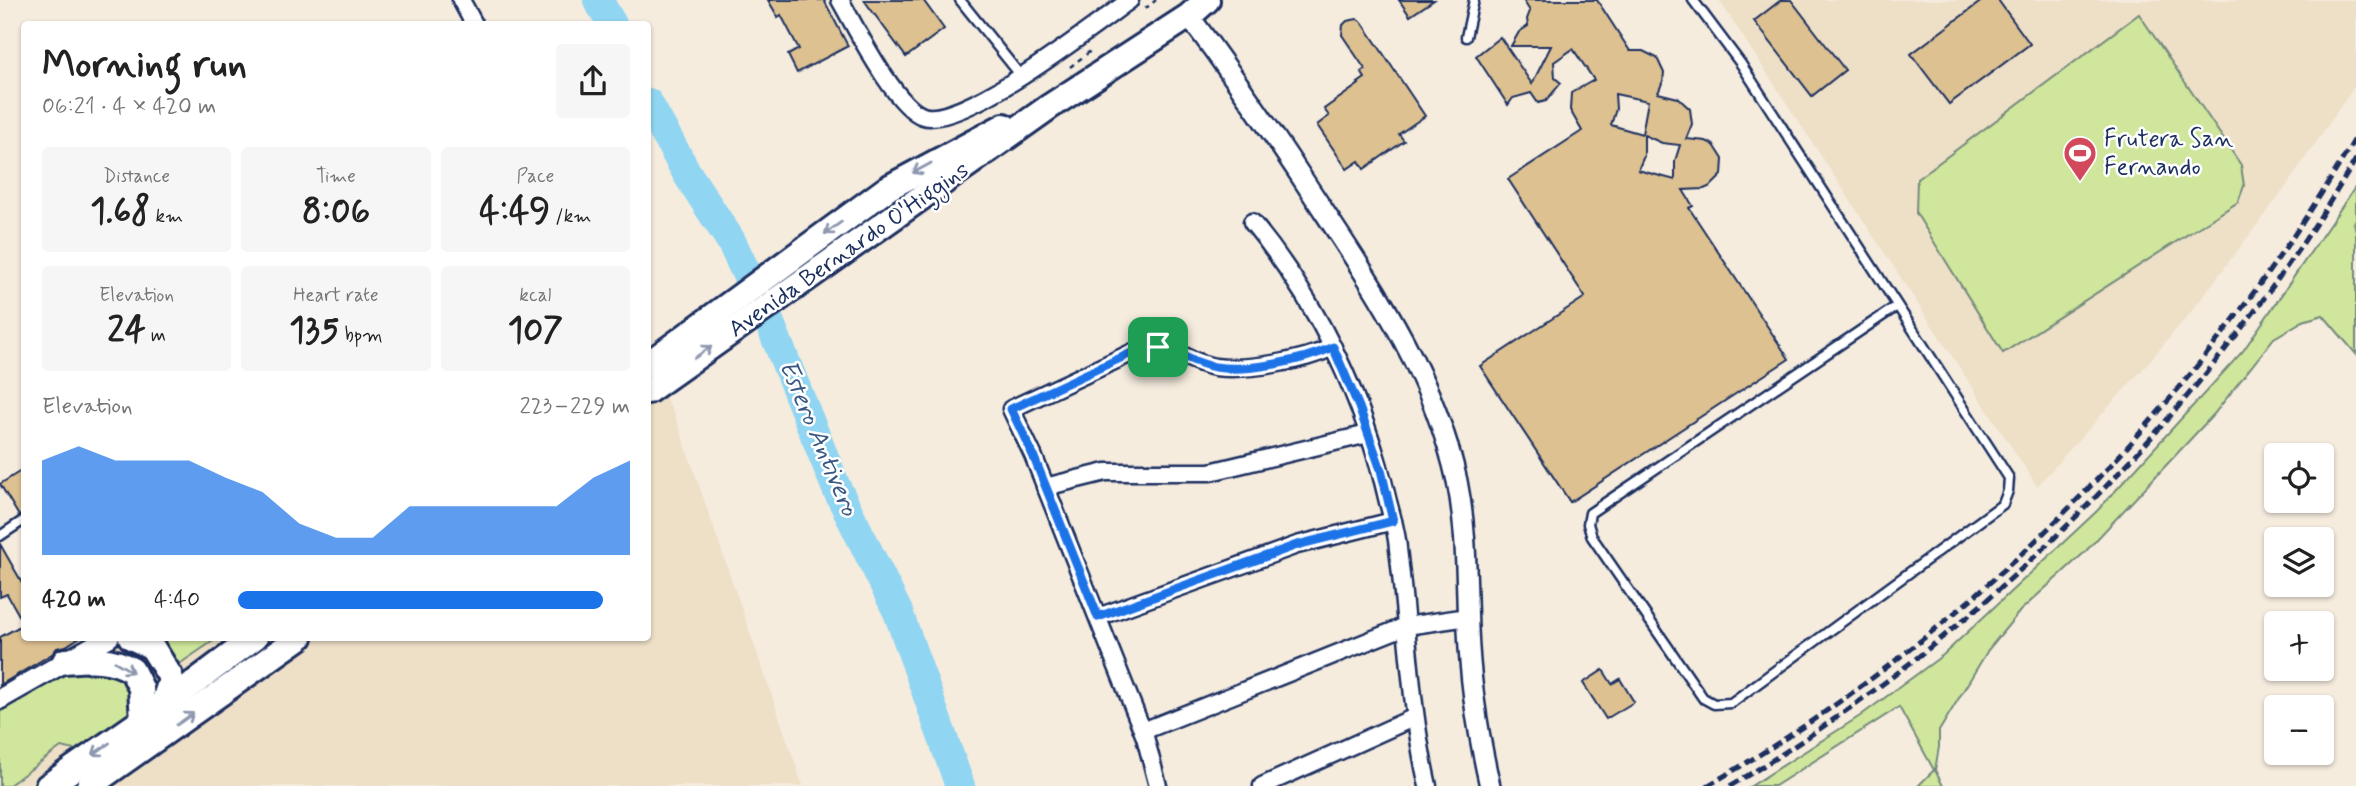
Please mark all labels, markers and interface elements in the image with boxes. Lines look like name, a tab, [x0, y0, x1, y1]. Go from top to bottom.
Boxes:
text: Morning run	[42, 41, 247, 90]
button: share	[556, 44, 630, 118]
text: 06:21 · 4 × 420 m	[42, 92, 216, 122]
place label: Frutera San Fernando	[2104, 124, 2233, 183]
sports icon: Frutera San Fernando	[2061, 134, 2099, 183]
street label: Avenida Bernardo O'Higgins	[723, 155, 977, 347]
one-way arrow	[912, 161, 932, 175]
text: Distance	[103, 164, 170, 189]
text: Time	[316, 164, 356, 189]
text: Pace	[516, 164, 554, 189]
text: 1.68	[90, 189, 150, 235]
text: 8:06	[302, 189, 370, 235]
text: 4:49	[479, 189, 550, 235]
text: km	[150, 204, 183, 229]
text: /km	[550, 204, 591, 229]
one-way arrow	[824, 221, 843, 235]
text: Elevation	[99, 283, 174, 308]
text: Heart rate	[293, 283, 379, 308]
text: kcal	[519, 283, 551, 308]
text: 24	[107, 308, 146, 354]
text: 135	[289, 308, 339, 354]
text: 107	[508, 308, 563, 354]
pin	[1128, 317, 1188, 377]
text: m	[146, 323, 166, 348]
text: bpm	[339, 323, 383, 348]
icon: arrive	[1139, 328, 1177, 366]
one-way arrow	[693, 345, 712, 359]
water label: Estero Antivero	[770, 355, 867, 522]
text: Elevation	[42, 392, 133, 422]
text: 223–229 m	[519, 392, 630, 422]
map controls	[2264, 443, 2334, 765]
button: locate	[2264, 443, 2334, 513]
button: layers	[2264, 527, 2334, 597]
text: 420 m	[42, 585, 106, 615]
text: 4:40	[154, 585, 200, 615]
button: +	[2264, 611, 2334, 681]
one-way arrow	[113, 660, 133, 674]
button: −	[2264, 695, 2334, 765]
one-way arrow	[175, 712, 194, 726]
one-way arrow	[91, 742, 111, 756]

